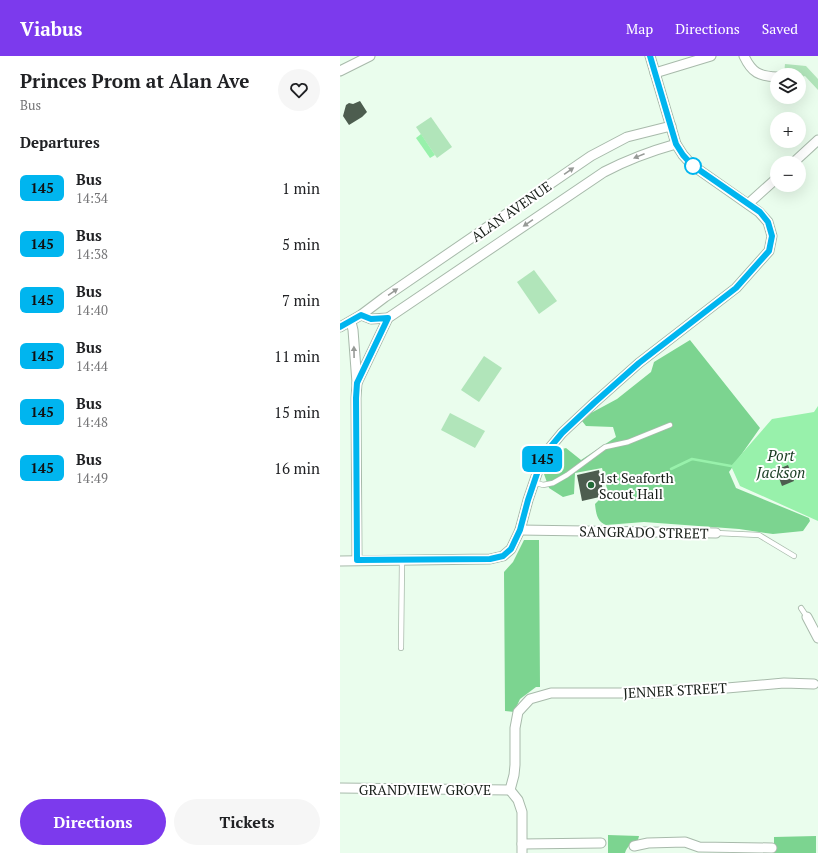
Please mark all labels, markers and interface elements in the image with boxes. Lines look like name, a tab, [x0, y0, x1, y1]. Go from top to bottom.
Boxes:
text: Viabus	[20, 16, 82, 41]
text: Map	[626, 19, 653, 38]
text: Directions	[675, 19, 740, 38]
text: Saved	[762, 19, 798, 38]
text: Princes Prom at Alan Ave	[20, 68, 249, 93]
map controls	[770, 68, 806, 192]
button: layers	[770, 68, 806, 104]
button: heart	[278, 69, 320, 111]
text: Bus	[20, 96, 41, 114]
button: +	[770, 112, 806, 148]
text: Departures	[20, 132, 100, 152]
one-way arrow	[633, 153, 645, 159]
button: −	[770, 156, 806, 192]
unlabelled marker	[684, 157, 702, 175]
one-way arrow	[564, 167, 574, 175]
text: Bus	[76, 169, 102, 189]
street label: ALAN AVENUE	[467, 176, 555, 246]
text: 145	[30, 178, 54, 197]
text: 1 min	[282, 178, 320, 198]
text: 14:34	[76, 189, 108, 207]
one-way arrow	[523, 219, 534, 226]
text: Bus	[76, 225, 102, 245]
text: 145	[30, 234, 54, 253]
text: 5 min	[282, 234, 320, 254]
text: 14:38	[76, 245, 108, 263]
text: Bus	[76, 281, 102, 301]
one-way arrow	[387, 288, 398, 296]
text: 145	[30, 290, 54, 309]
text: 7 min	[282, 290, 320, 310]
text: 14:40	[76, 301, 108, 319]
text: Bus	[76, 337, 102, 357]
one-way arrow	[351, 345, 357, 358]
text: 145	[30, 346, 54, 365]
text: 11 min	[274, 346, 320, 366]
text: 14:44	[76, 357, 108, 375]
text: Bus	[76, 393, 102, 413]
text: 145	[30, 402, 54, 421]
text: 15 min	[274, 402, 320, 422]
text: 14:48	[76, 413, 108, 431]
water label: Port Jackson	[756, 445, 805, 482]
line badge: 145	[519, 446, 565, 472]
text: Bus	[76, 449, 102, 469]
text: 145	[530, 449, 554, 468]
text: 145	[30, 458, 54, 477]
text: 16 min	[274, 458, 320, 478]
place label: 1st Seaforth Scout Hall	[599, 468, 674, 503]
text: 14:49	[76, 469, 108, 487]
marker: 1st Seaforth Scout Hall	[586, 480, 596, 490]
street label: SANGRADO STREET	[579, 521, 709, 543]
street label: JENNER STREET	[623, 678, 728, 702]
street label: GRANDVIEW GROVE	[359, 780, 491, 799]
button: Directions	[20, 799, 166, 845]
button: Tickets	[174, 799, 320, 845]

